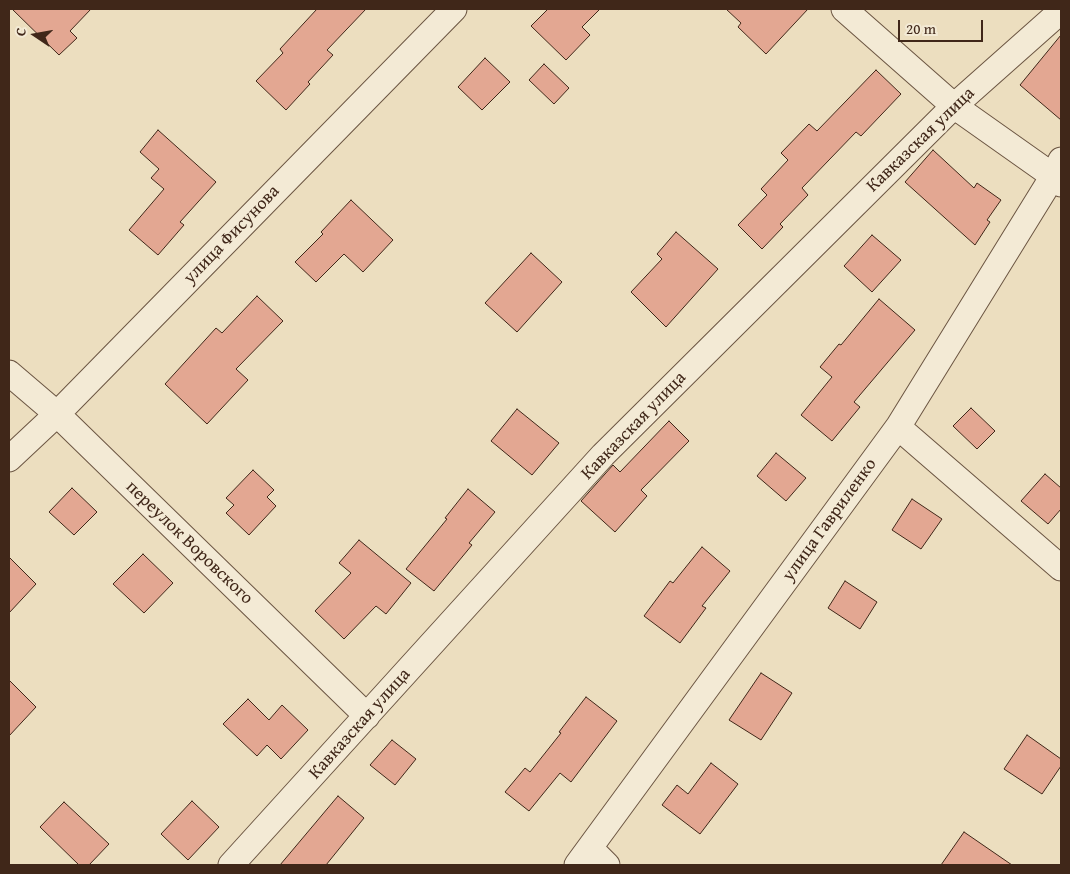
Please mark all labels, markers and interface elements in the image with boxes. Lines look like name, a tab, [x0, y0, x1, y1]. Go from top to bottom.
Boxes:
north arrow	[10, 10, 60, 60]
scale bar	[900, 10, 985, 42]
text: 20 m	[906, 18, 936, 39]
text: С	[10, 26, 31, 38]
street label: Кавказская улица	[862, 83, 980, 197]
street label: улица Фисунова	[179, 181, 285, 289]
street label: Кавказская улица	[577, 367, 691, 485]
street label: улица Гавриленко	[778, 454, 882, 586]
street label: переулок Воровского	[121, 477, 257, 609]
street label: Кавказская улица	[305, 664, 415, 784]

